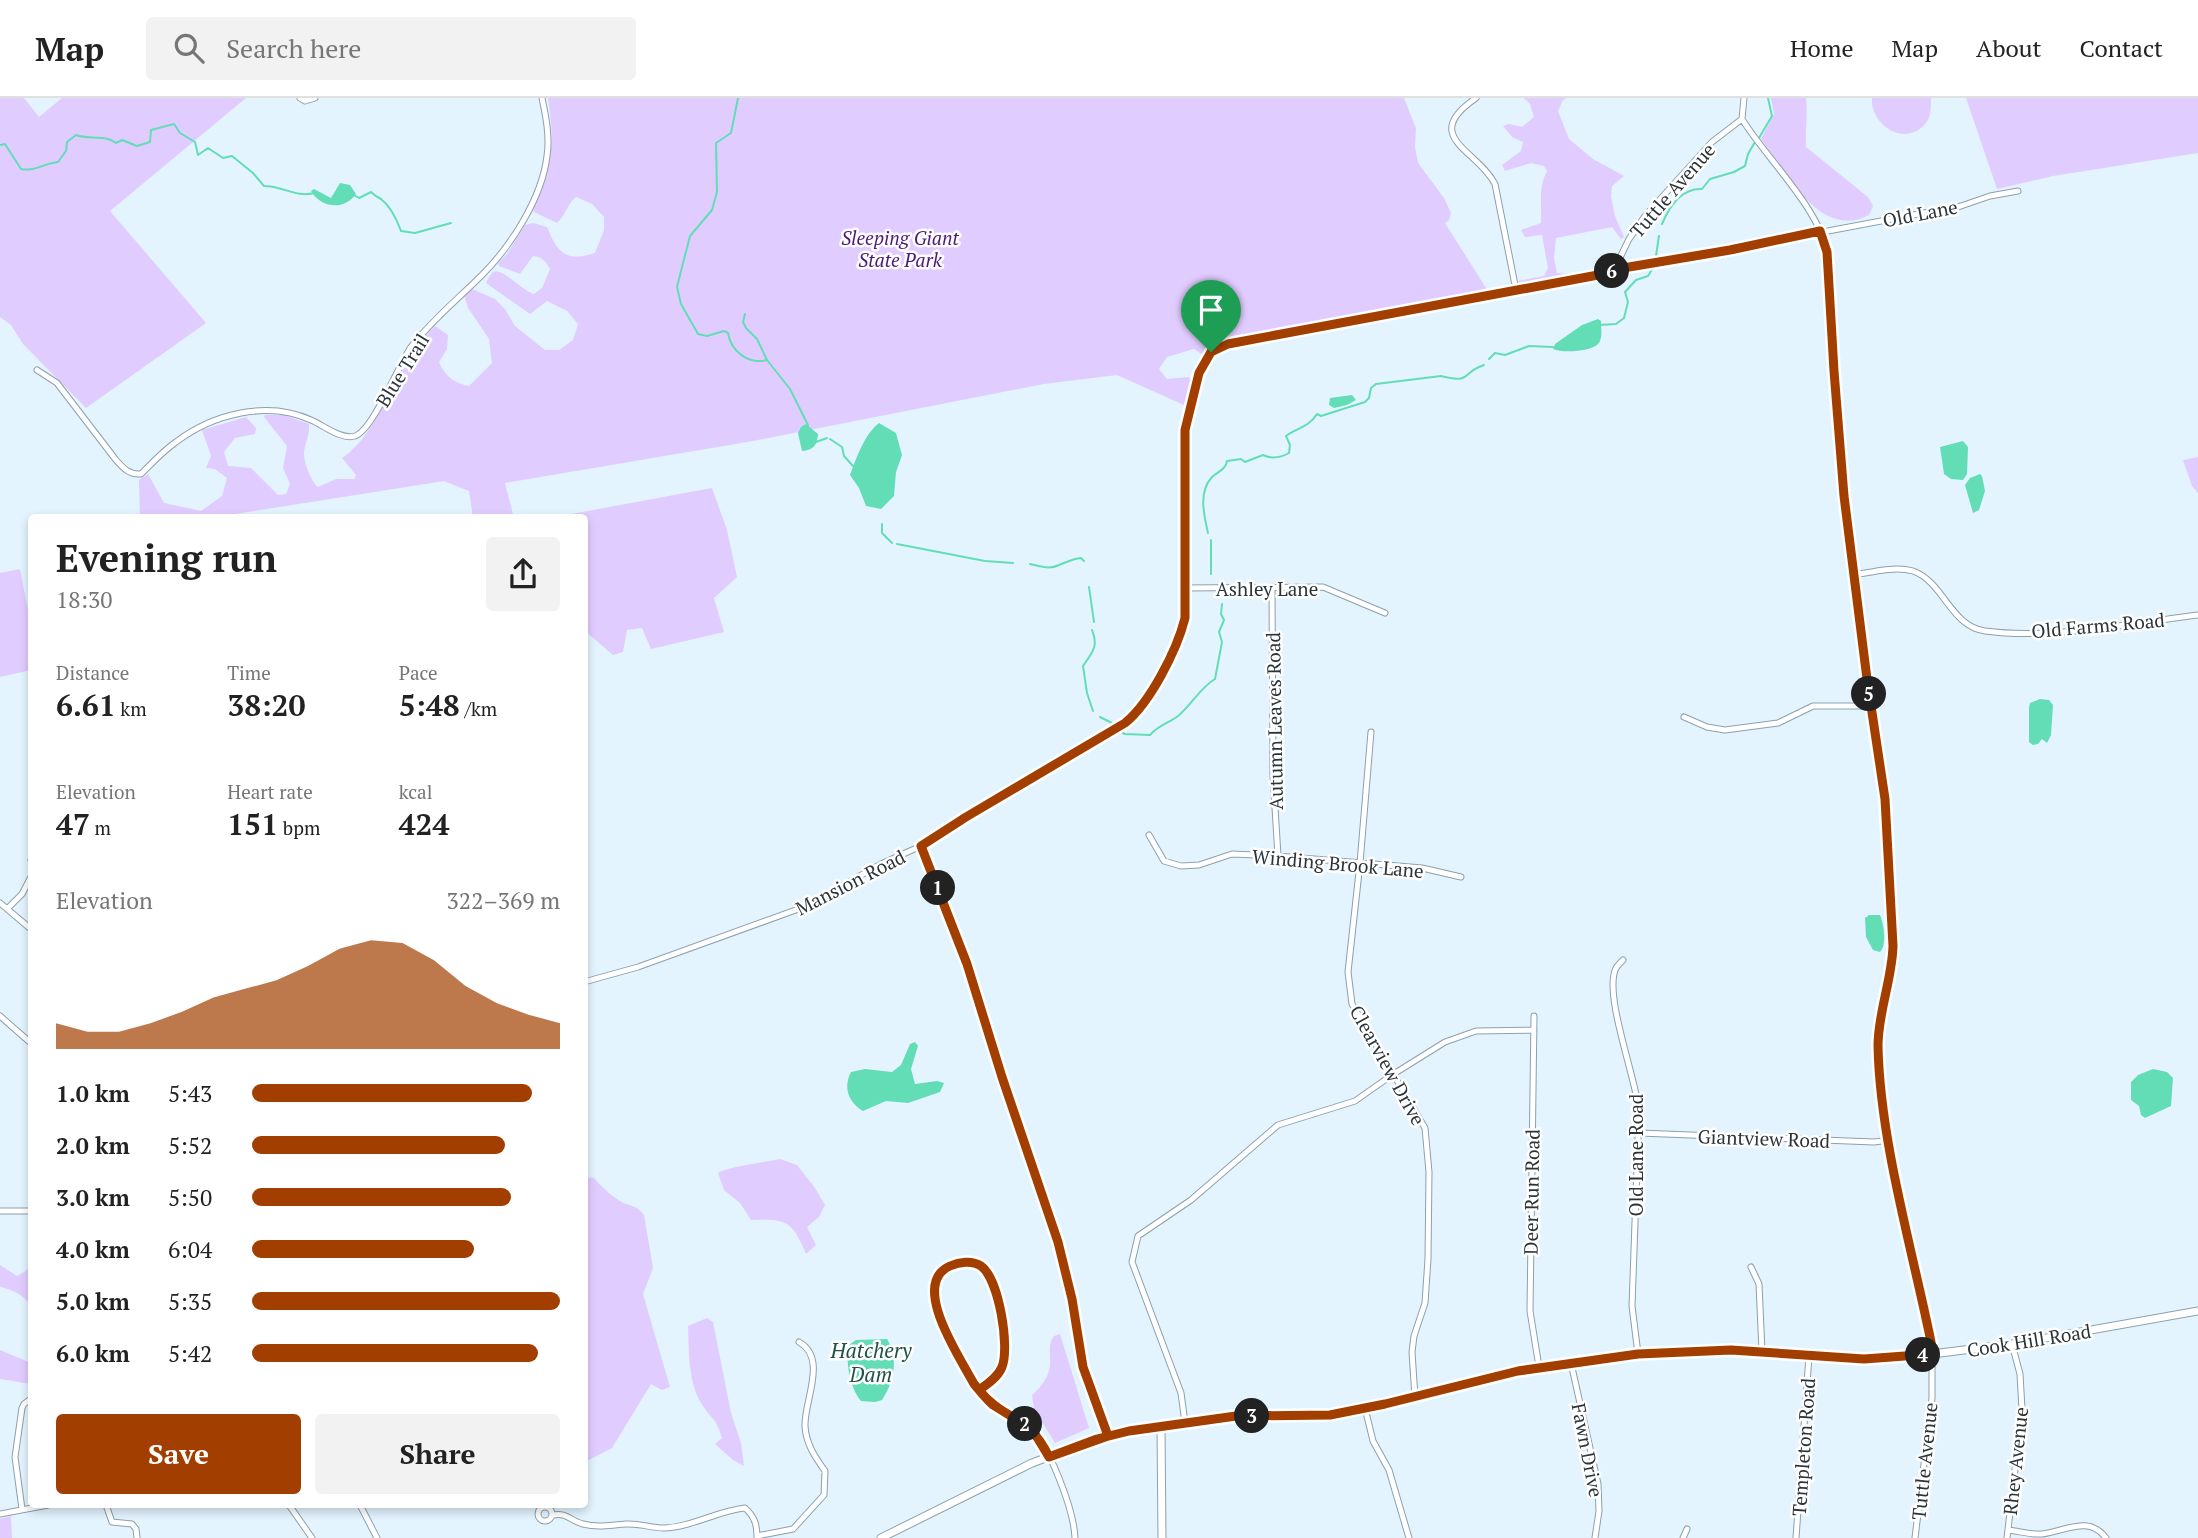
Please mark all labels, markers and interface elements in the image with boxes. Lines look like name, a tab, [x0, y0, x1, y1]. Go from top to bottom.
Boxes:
search box	[146, 17, 636, 80]
text: Map	[35, 27, 104, 70]
icon: search	[170, 29, 208, 67]
text: Search here	[226, 31, 361, 65]
text: Home	[1790, 32, 1854, 64]
text: Map	[1892, 32, 1938, 64]
text: About	[1976, 32, 2042, 64]
text: Contact	[2080, 32, 2163, 64]
street label: Tuttle Avenue	[1624, 137, 1720, 243]
street label: Old Lane	[1880, 193, 1960, 233]
park label: Sleeping Giant State Park	[841, 225, 959, 272]
pin: 6	[1594, 254, 1630, 288]
text: 6	[1606, 258, 1617, 283]
pin	[1181, 280, 1241, 352]
icon: arrive	[1192, 291, 1230, 329]
street label: Blue Trail	[370, 329, 434, 411]
text: Evening run	[56, 533, 277, 583]
button: share	[486, 537, 560, 611]
street label: Ashley Lane	[1216, 576, 1318, 601]
text: 18:30	[56, 584, 113, 615]
street label: Old Farms Road	[2030, 607, 2166, 643]
street label: Autumn Leaves Road	[1260, 631, 1288, 810]
text: Distance	[56, 660, 129, 685]
text: Time	[227, 660, 271, 685]
text: Pace	[399, 660, 438, 685]
pin: 5	[1852, 676, 1886, 712]
text: 5	[1863, 681, 1874, 706]
text: 6.61	[56, 685, 116, 725]
text: 38:20	[227, 685, 305, 725]
text: 5:48	[399, 685, 460, 725]
text: km	[116, 696, 147, 721]
text: /km	[460, 696, 497, 721]
text: Elevation	[56, 779, 136, 804]
text: Heart rate	[227, 779, 313, 804]
text: kcal	[399, 779, 432, 804]
text: 47	[56, 804, 90, 844]
text: 151	[227, 804, 278, 844]
text: 424	[399, 804, 450, 844]
text: m	[90, 815, 111, 840]
text: bpm	[278, 815, 320, 840]
street label: Mansion Road	[791, 843, 910, 920]
street label: Winding Brook Lane	[1251, 843, 1425, 883]
pin: 1	[920, 870, 956, 906]
text: 1	[932, 875, 943, 900]
text: Elevation	[56, 885, 153, 916]
text: 322–369 m	[447, 885, 560, 916]
street label: Clearview Drive	[1345, 1001, 1431, 1129]
text: 1.0 km	[56, 1078, 130, 1109]
text: 5:43	[168, 1078, 212, 1109]
street label: Old Lane Road	[1623, 1093, 1648, 1216]
street label: Giantview Road	[1697, 1123, 1831, 1153]
street label: Deer Run Road	[1517, 1128, 1545, 1255]
text: 2.0 km	[56, 1130, 130, 1161]
text: 5:52	[168, 1130, 212, 1161]
text: 3.0 km	[56, 1182, 130, 1213]
text: 5:50	[168, 1182, 212, 1213]
text: 4.0 km	[56, 1234, 130, 1265]
text: 6:04	[168, 1234, 212, 1265]
text: 5.0 km	[56, 1286, 130, 1317]
text: 5:35	[168, 1286, 212, 1317]
street label: Cook Hill Road	[1965, 1318, 2093, 1362]
water label: Hatchery Dam	[830, 1336, 912, 1388]
text: 6.0 km	[56, 1338, 130, 1369]
text: 5:42	[168, 1338, 212, 1369]
pin: 4	[1906, 1338, 1940, 1372]
text: 4	[1917, 1342, 1928, 1367]
street label: Templeton Road	[1786, 1377, 1820, 1517]
pin: 3	[1234, 1398, 1270, 1434]
street label: Fawn Drive	[1567, 1401, 1609, 1499]
street label: Tuttle Avenue	[1905, 1401, 1943, 1521]
text: 3	[1246, 1403, 1257, 1428]
pin: 2	[1007, 1406, 1042, 1442]
street label: Rhey Avenue	[1997, 1406, 2033, 1516]
text: 2	[1019, 1411, 1030, 1436]
button: Save	[56, 1414, 301, 1494]
button: Share	[315, 1414, 560, 1494]

